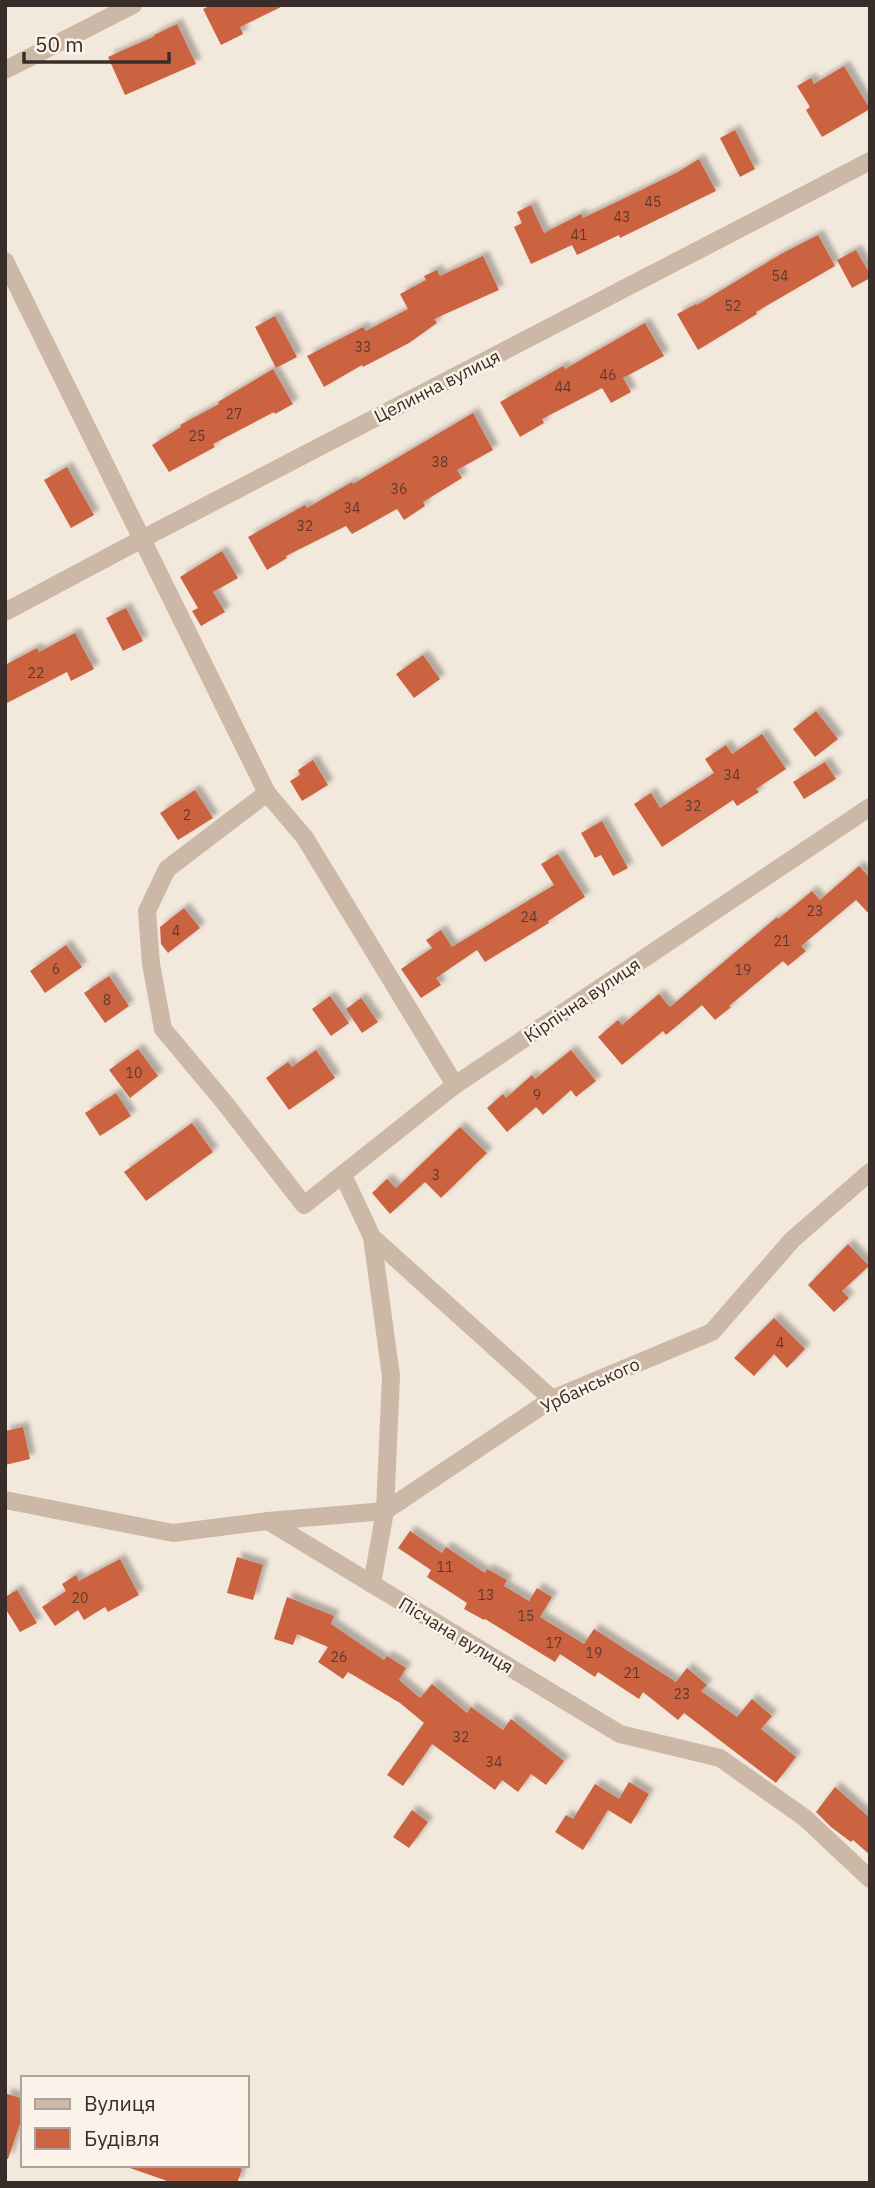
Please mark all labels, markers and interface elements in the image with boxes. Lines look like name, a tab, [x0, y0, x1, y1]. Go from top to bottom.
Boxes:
scale bar	[24, 21, 170, 65]
text: 50 m	[35, 30, 84, 58]
house number: 45	[645, 193, 661, 211]
house number: 43	[614, 208, 630, 226]
house number: 41	[571, 226, 587, 244]
house number: 54	[772, 267, 788, 285]
house number: 52	[725, 297, 741, 315]
house number: 33	[355, 338, 371, 356]
street label: Целинна вулиця	[370, 344, 504, 428]
house number: 46	[600, 366, 616, 384]
house number: 44	[555, 378, 571, 396]
house number: 27	[226, 405, 242, 423]
house number: 25	[189, 427, 205, 445]
house number: 38	[432, 453, 448, 471]
house number: 36	[391, 480, 407, 498]
house number: 34	[344, 499, 360, 517]
house number: 32	[297, 517, 313, 535]
house number: 22	[28, 664, 44, 682]
house number: 34	[724, 766, 740, 784]
house number: 32	[685, 797, 701, 815]
house number: 2	[183, 806, 191, 824]
house number: 23	[807, 902, 823, 920]
house number: 24	[521, 908, 537, 926]
house number: 4	[172, 922, 180, 940]
house number: 21	[774, 932, 790, 950]
street label: Кiрпiчна вулиця	[519, 953, 645, 1047]
house number: 6	[52, 960, 60, 978]
house number: 19	[735, 961, 751, 979]
house number: 8	[103, 991, 111, 1009]
house number: 10	[126, 1064, 142, 1082]
house number: 9	[533, 1086, 541, 1104]
house number: 3	[432, 1166, 440, 1184]
house number: 4	[776, 1334, 784, 1352]
street label: Урбанського	[537, 1352, 643, 1418]
house number: 11	[437, 1558, 453, 1576]
house number: 13	[478, 1586, 494, 1604]
house number: 20	[72, 1589, 88, 1607]
street label: Пiсчана вулиця	[395, 1592, 517, 1678]
house number: 15	[518, 1607, 534, 1625]
house number: 17	[546, 1634, 562, 1652]
house number: 19	[586, 1644, 602, 1662]
house number: 26	[331, 1648, 347, 1666]
house number: 21	[624, 1664, 640, 1682]
house number: 23	[674, 1685, 690, 1703]
house number: 32	[453, 1728, 469, 1746]
house number: 34	[486, 1753, 502, 1771]
legend	[21, 2076, 248, 2167]
text: Вулиця	[84, 2089, 156, 2117]
text: Будівля	[84, 2124, 160, 2152]

